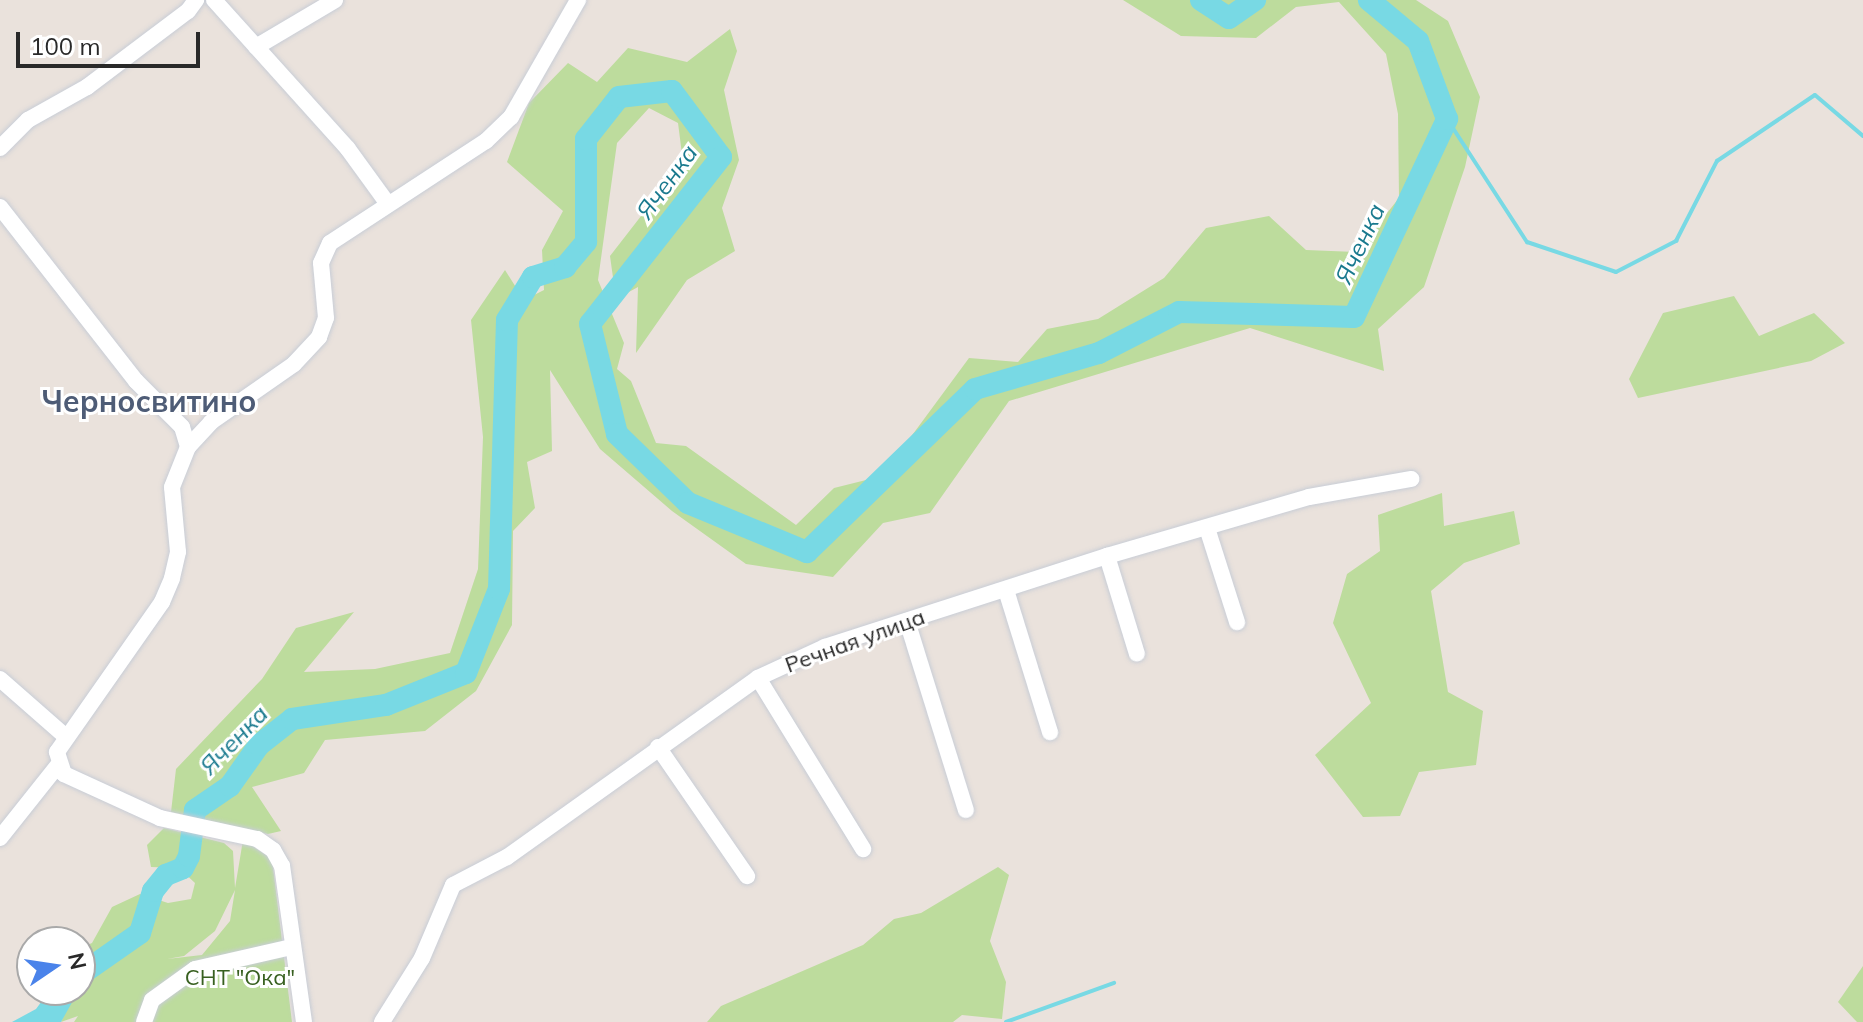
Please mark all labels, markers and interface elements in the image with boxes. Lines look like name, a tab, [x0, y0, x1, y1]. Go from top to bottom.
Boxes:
scale bar	[20, 16, 204, 66]
text: 100 m	[30, 31, 101, 61]
water label: Яченка	[630, 139, 704, 225]
water label: Яченка	[1329, 199, 1391, 289]
district label: Черносвитино	[41, 383, 257, 419]
street label: Речная улица	[781, 603, 929, 679]
water label: Яченка	[194, 699, 274, 781]
north arrow	[16, 926, 96, 1006]
text: N	[62, 950, 93, 972]
park label: СНТ "Ока"	[185, 965, 295, 991]

